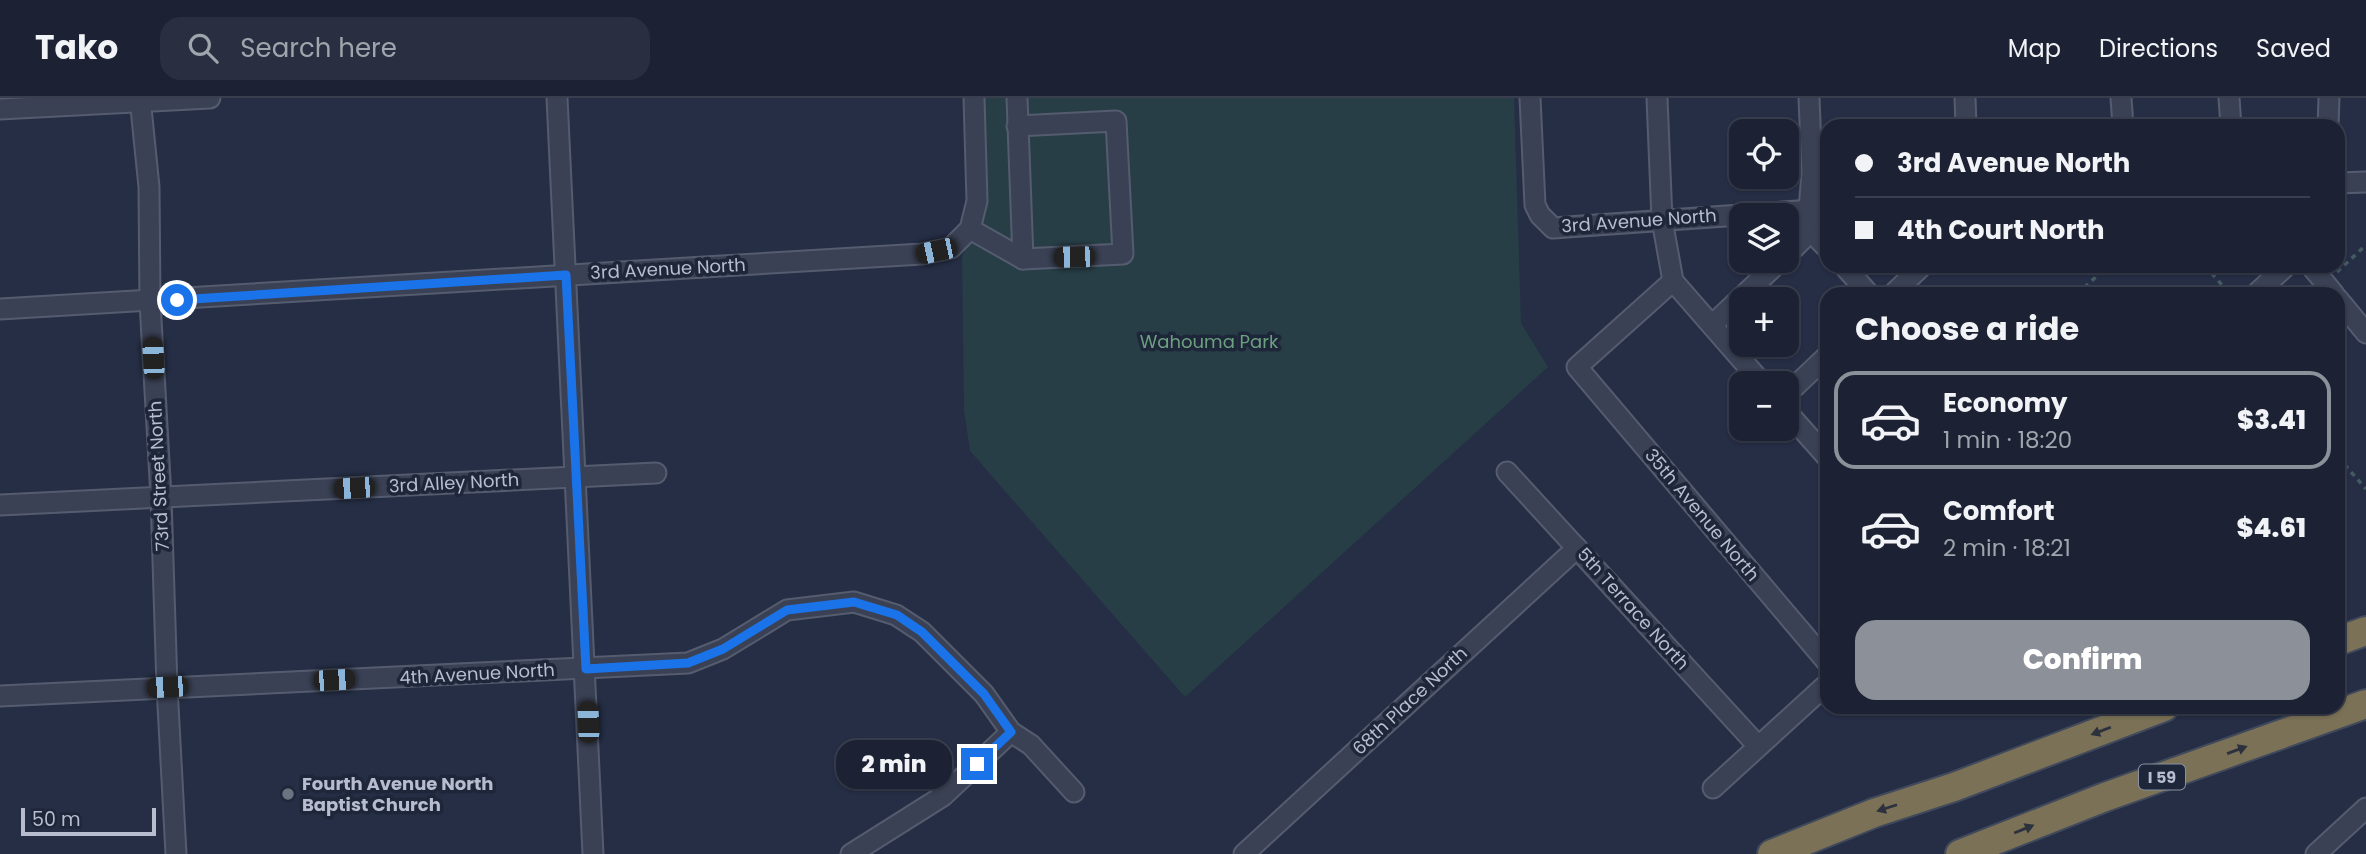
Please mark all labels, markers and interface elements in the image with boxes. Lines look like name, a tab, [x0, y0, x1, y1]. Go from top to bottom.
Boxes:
search box	[160, 17, 650, 80]
text: Tako	[35, 24, 118, 71]
icon: search	[184, 29, 222, 67]
text: Search here	[240, 30, 397, 66]
text: Map	[2008, 32, 2061, 65]
text: Directions	[2099, 32, 2218, 65]
text: Saved	[2256, 32, 2331, 65]
map controls	[1729, 119, 1799, 441]
button: locate	[1729, 119, 1799, 189]
text: 3rd Avenue North	[1897, 145, 2130, 181]
street label: 3rd Avenue North	[1560, 203, 1717, 238]
button: layers	[1729, 203, 1799, 273]
text: 4th Court North	[1897, 212, 2105, 248]
car	[914, 236, 959, 266]
car	[1053, 246, 1096, 268]
street label: 3rd Avenue North	[590, 252, 746, 285]
route start	[161, 284, 193, 316]
button: +	[1729, 287, 1799, 357]
text: Choose a ride	[1855, 306, 2079, 351]
park label: Wahouma Park	[1140, 329, 1279, 354]
car	[142, 336, 165, 380]
button: −	[1729, 371, 1799, 441]
text: Economy	[1943, 385, 2067, 421]
icon: car	[1859, 389, 1922, 452]
street label: 73rd Street North	[142, 400, 175, 552]
text: $3.41	[2237, 402, 2306, 438]
text: 1 min · 18:20	[1943, 424, 2072, 456]
street label: 35th Avenue North	[1639, 443, 1765, 586]
street label: 3rd Alley North	[388, 467, 520, 498]
car	[333, 476, 376, 500]
text: Comfort	[1943, 493, 2055, 529]
icon: car	[1859, 497, 1922, 560]
text: $4.61	[2236, 510, 2306, 546]
text: 2 min · 18:21	[1943, 532, 2071, 564]
street label: 5th Terrace North	[1572, 542, 1695, 675]
button: Confirm	[1855, 620, 2310, 700]
street label: 68th Place North	[1347, 641, 1473, 760]
street label: 4th Avenue North	[399, 657, 555, 690]
car	[313, 668, 356, 692]
car	[146, 675, 189, 699]
car	[577, 701, 600, 743]
one-way arrow	[2090, 726, 2111, 737]
callout: 2 min	[837, 740, 953, 788]
one-way arrow	[2226, 744, 2247, 755]
text: 2 min	[862, 748, 926, 780]
route end	[961, 748, 993, 780]
road number: I 59	[2139, 764, 2185, 790]
place label: Fourth Avenue North Baptist Church	[302, 771, 493, 817]
marker: Fourth Avenue North Baptist Church	[280, 786, 296, 802]
one-way arrow	[1876, 804, 1897, 814]
scale bar	[21, 805, 156, 837]
text: 50 m	[32, 806, 81, 833]
one-way arrow	[2013, 824, 2034, 835]

